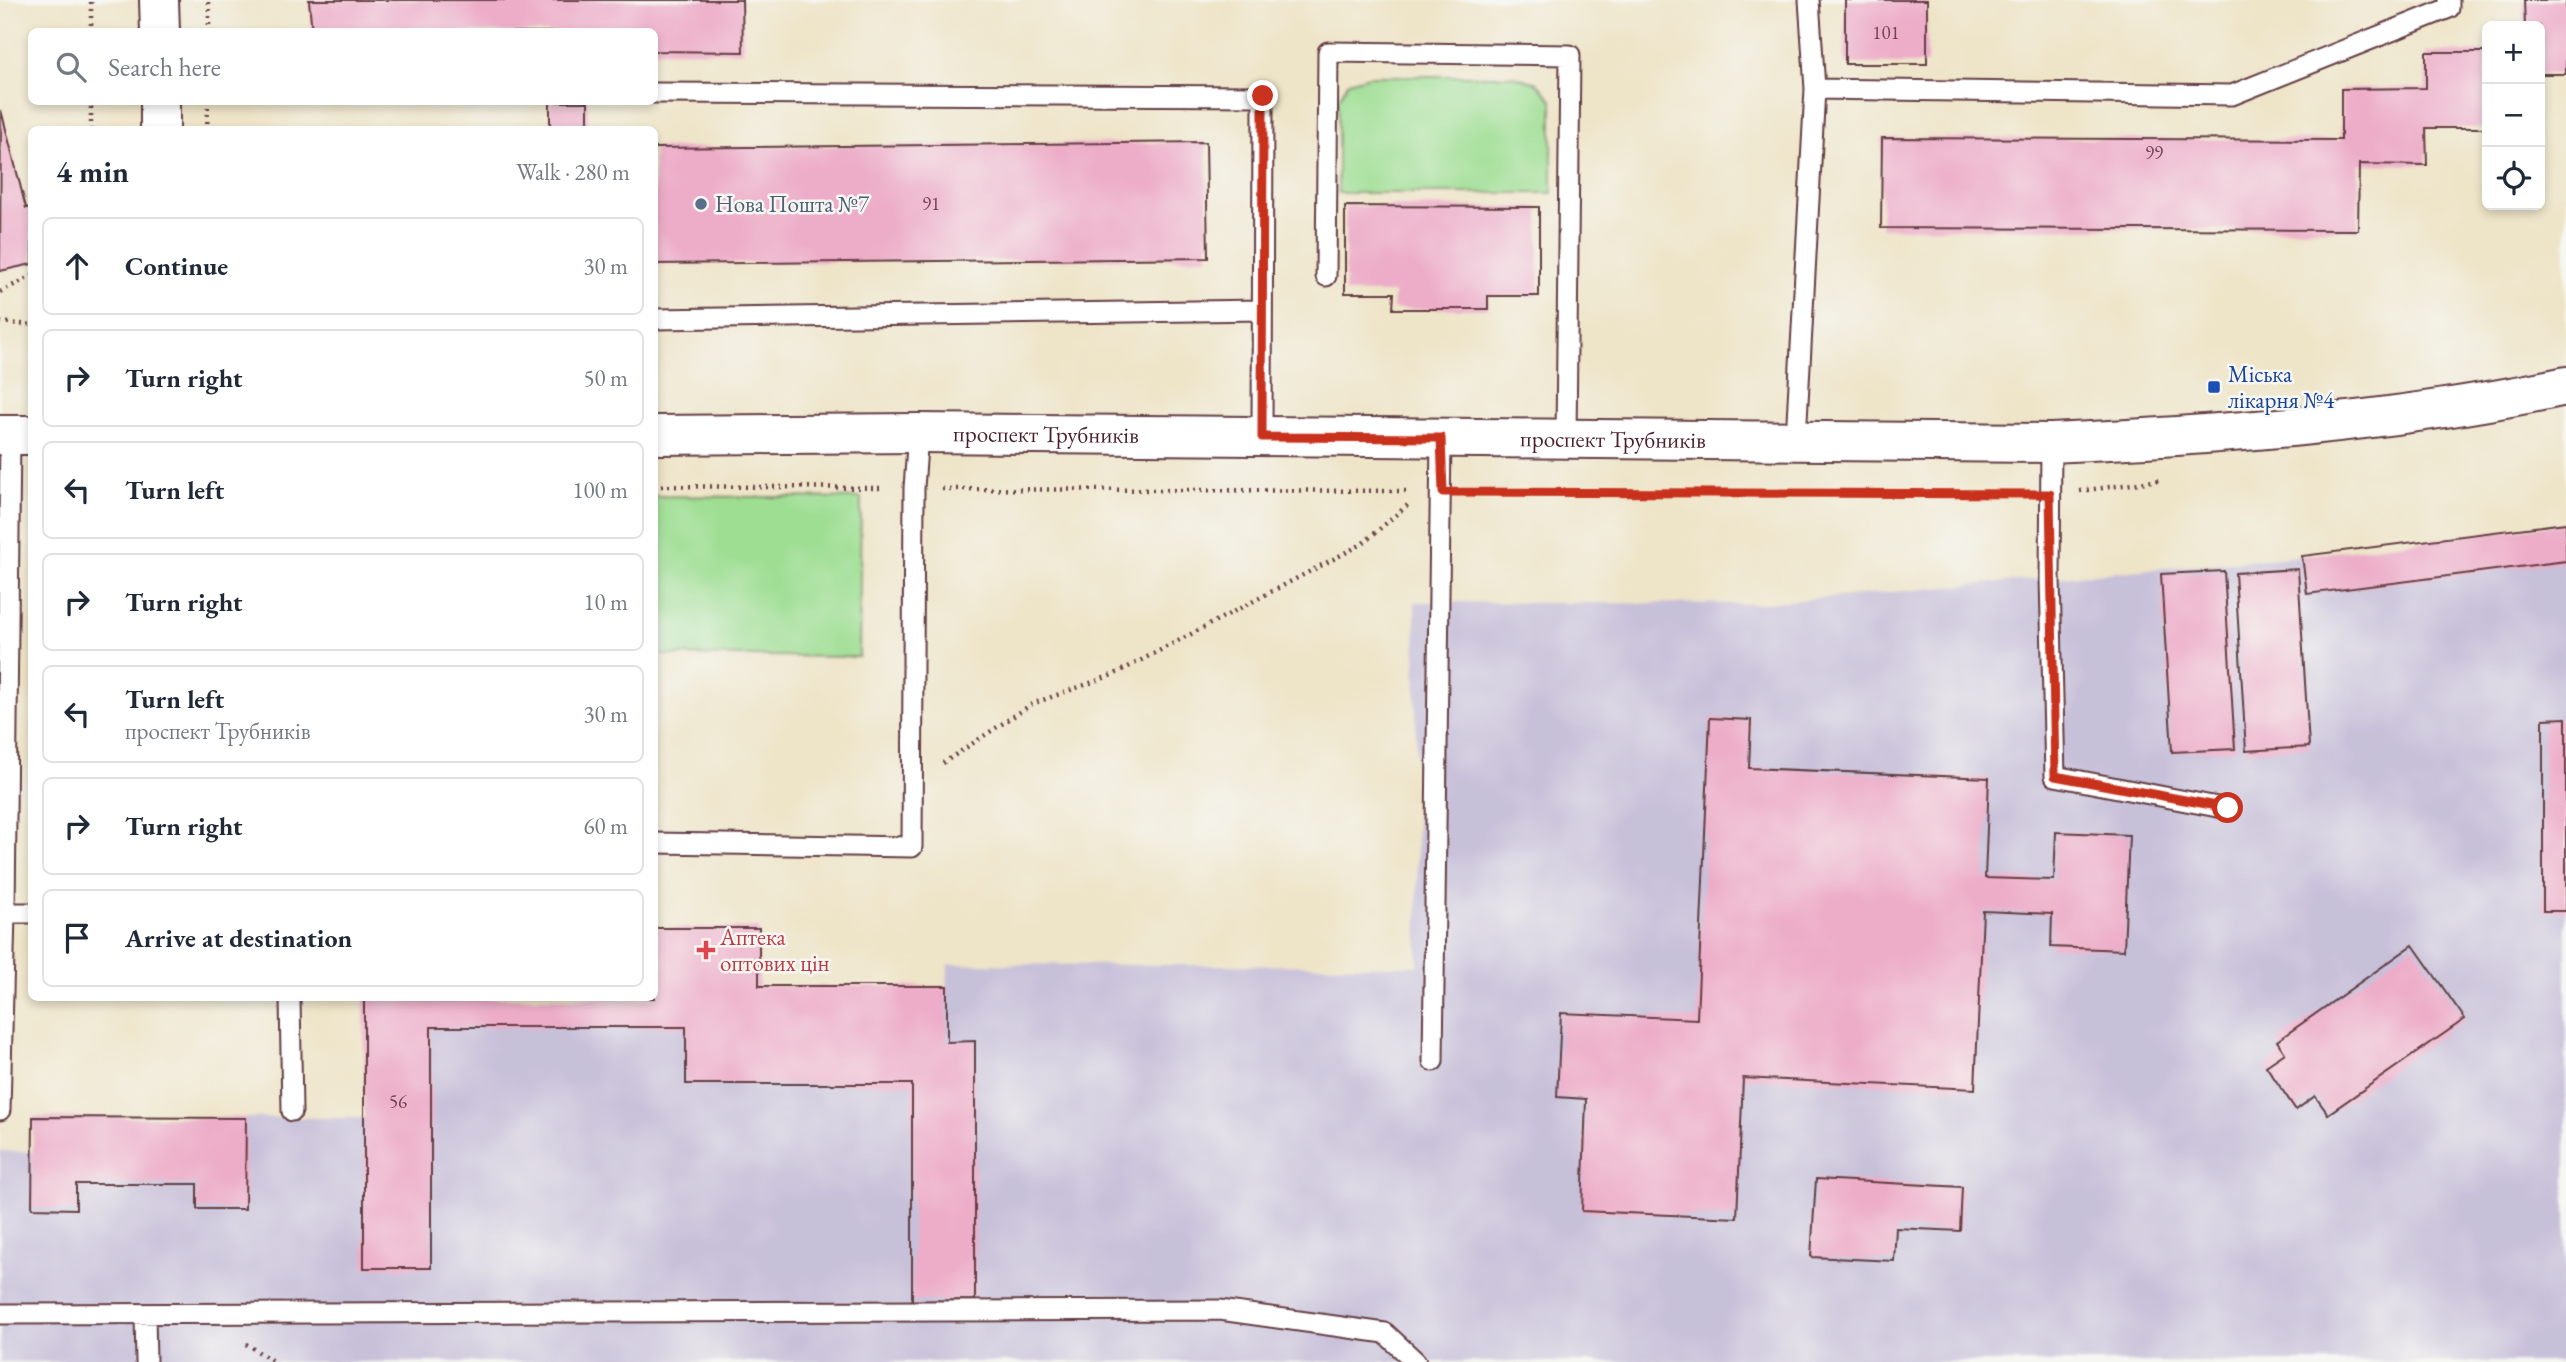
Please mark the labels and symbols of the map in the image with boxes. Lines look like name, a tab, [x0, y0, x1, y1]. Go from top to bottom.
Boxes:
house number: 101	[1872, 20, 1900, 45]
route end	[1247, 80, 1278, 111]
house number: 99	[2145, 140, 2163, 165]
place label: Нова Пошта №7	[715, 189, 870, 219]
house number: 91	[922, 191, 940, 216]
marker: Нова Пошта №7	[693, 196, 709, 212]
place label: Міська лікарня №4	[2228, 359, 2335, 415]
marker: Міська лікарня №4	[2206, 379, 2222, 395]
street label: проспект Трубників	[953, 418, 1139, 450]
street label: проспект Трубників	[1520, 423, 1706, 455]
route start	[2212, 792, 2243, 823]
place label: Аптека оптових цін	[719, 922, 830, 978]
marker: Аптека оптових цін	[698, 942, 714, 958]
house number: 56	[389, 1089, 407, 1114]

